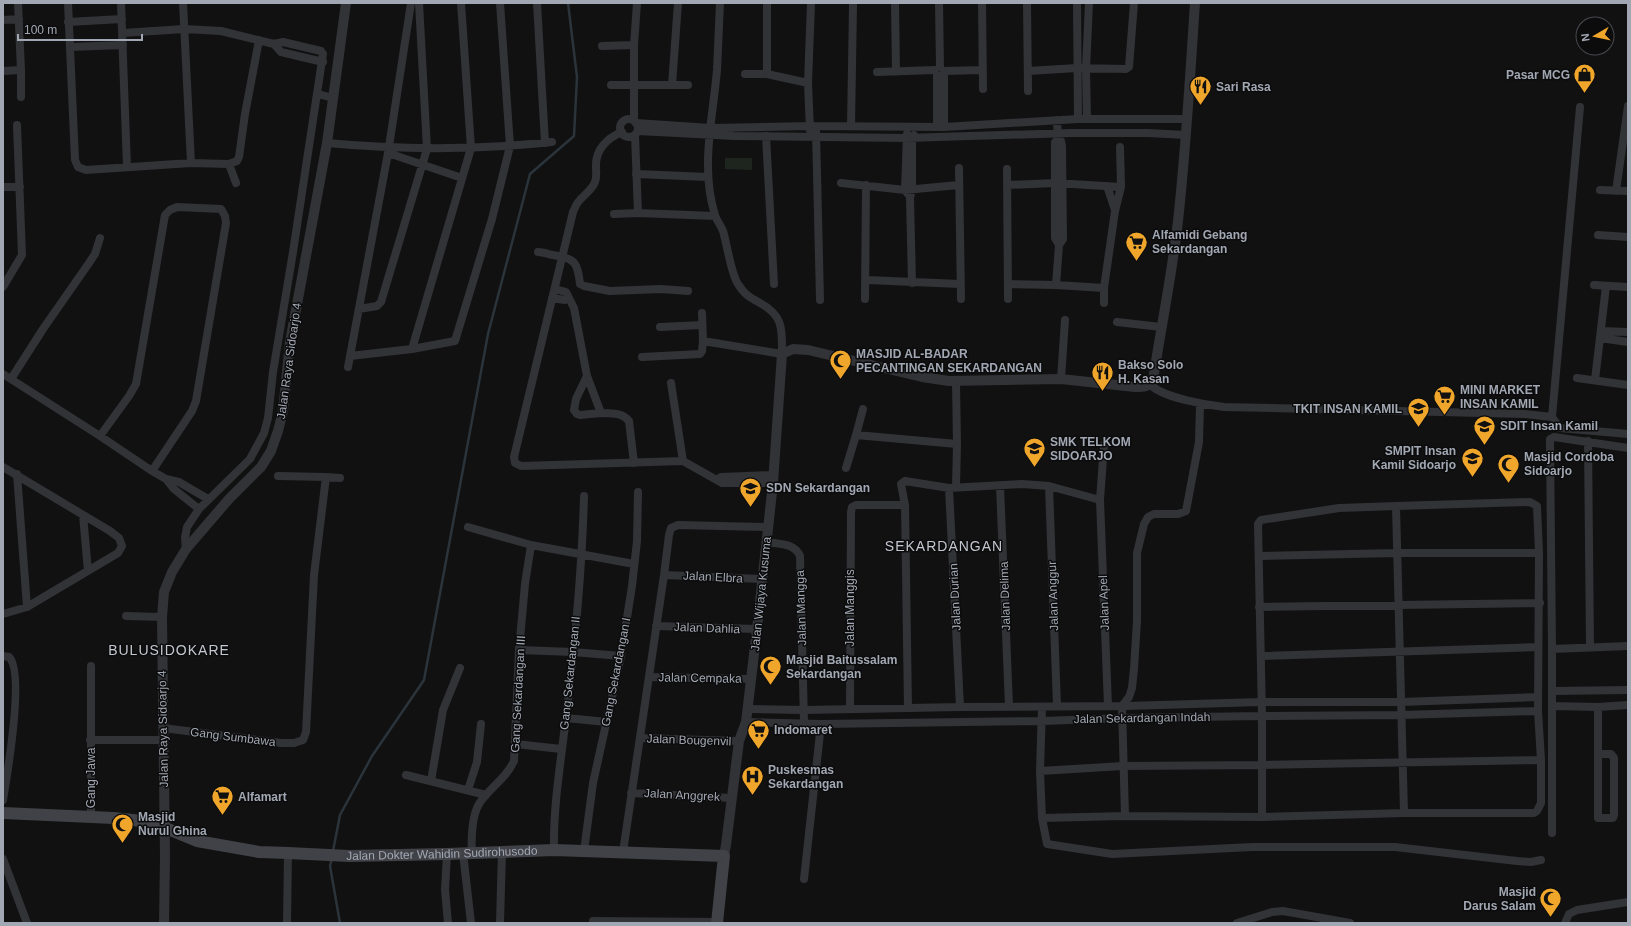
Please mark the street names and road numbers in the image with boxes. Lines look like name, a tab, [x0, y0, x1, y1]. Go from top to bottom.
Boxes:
street label: Jalan Raya Sidoarjo 4	[274, 302, 304, 420]
street label: Jalan Wijaya Kusuma	[748, 536, 774, 652]
street label: Jalan Delima	[997, 561, 1013, 631]
street label: Jalan Anggur	[1045, 561, 1061, 631]
street label: Jalan Durian	[946, 563, 964, 631]
street label: Jalan Elbra	[683, 568, 744, 586]
street label: Jalan Manggis	[843, 569, 857, 647]
street label: Jalan Mangga	[793, 570, 809, 646]
street label: Jalan Apel	[1096, 575, 1112, 631]
street label: Gang Sekardangan II	[557, 616, 583, 730]
street label: Gang Sekardangan I	[599, 616, 633, 728]
street label: Jalan Dahlia	[674, 620, 741, 636]
street label: Gang Sekardangan III	[508, 635, 528, 753]
street label: Jalan Raya Sidoarjo 4	[155, 670, 171, 788]
street label: Jalan Cempaka	[658, 670, 742, 686]
street label: Jalan Sekardangan Indah	[1073, 710, 1211, 726]
street label: Gang Sumbawa	[189, 725, 277, 749]
street label: Jalan Bougenvil	[646, 732, 732, 748]
street label: Gang Jawa	[84, 747, 98, 808]
street label: Jalan Anggrek	[644, 786, 721, 804]
street label: Jalan Dokter Wahidin Sudirohusodo	[346, 844, 538, 863]

